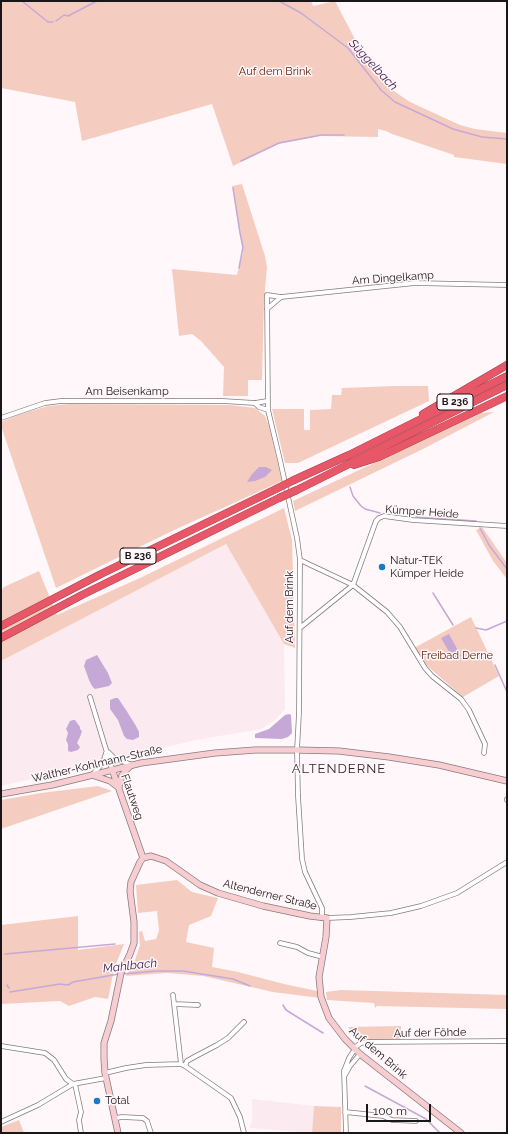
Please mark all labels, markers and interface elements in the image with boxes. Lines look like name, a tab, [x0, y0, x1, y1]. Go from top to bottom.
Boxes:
water label: Süggelbach	[346, 36, 400, 94]
park label: Auf dem Brink	[239, 65, 311, 79]
street label: Am Dingelkamp	[352, 269, 434, 287]
street label: Am Beisenkamp	[85, 385, 169, 399]
road number: B 236	[437, 394, 473, 410]
street label: Kümper Heide	[385, 503, 459, 521]
road number: B 236	[120, 548, 156, 564]
place label: Natur-TEK Kümper Heide	[390, 554, 464, 580]
marker: Natur-TEK Kümper Heide	[377, 562, 387, 572]
street label: Auf dem Brink	[283, 571, 297, 643]
park label: Freibad Derne	[421, 649, 493, 663]
street label: Walther-Kohlmann-Straße	[31, 743, 163, 785]
district label: ALTENDERNE	[292, 761, 386, 777]
street label: Flautweg	[118, 772, 146, 822]
street label: Altenderner Straße	[222, 877, 318, 913]
water label: Mahlbach	[102, 956, 158, 976]
street label: Auf dem Brink	[346, 1024, 410, 1082]
street label: Auf der Föhde	[394, 1026, 466, 1040]
place label: Total	[105, 1094, 130, 1108]
marker: Total	[92, 1096, 102, 1106]
scale bar	[368, 1096, 433, 1122]
text: 100 m	[373, 1104, 407, 1118]

